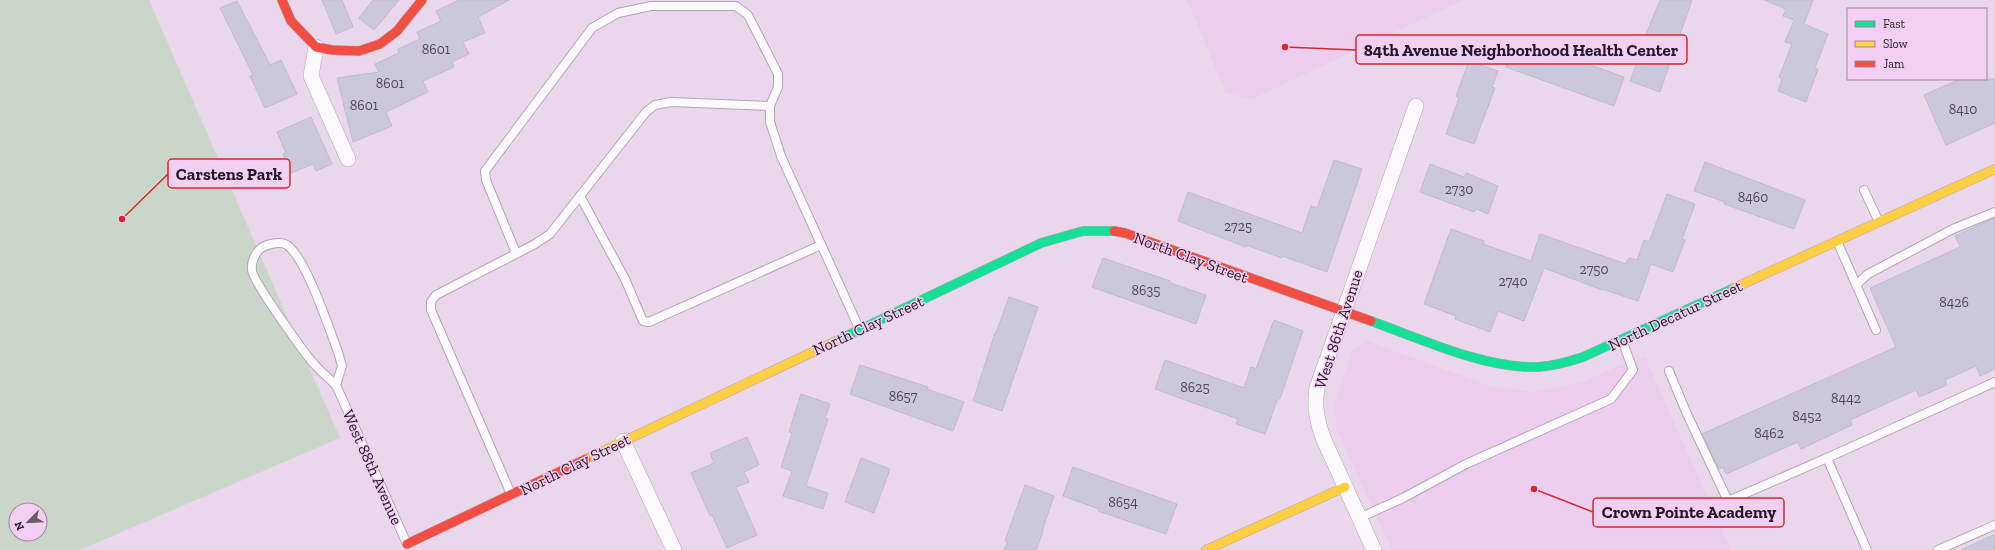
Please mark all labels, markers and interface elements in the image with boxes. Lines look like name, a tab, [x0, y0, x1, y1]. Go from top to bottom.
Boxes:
legend	[1847, 8, 1987, 80]
text: Fast	[1883, 17, 1906, 31]
callout: 84th Avenue Neighborhood Health Center	[1356, 35, 1687, 64]
text: Slow	[1883, 37, 1909, 51]
text: 84th Avenue Neighborhood Health Center	[1364, 40, 1679, 60]
house number: 8601	[422, 41, 451, 58]
text: Jam	[1883, 57, 1905, 71]
house number: 8601	[376, 75, 405, 92]
house number: 8601	[350, 97, 379, 114]
house number: 8410	[1949, 101, 1977, 118]
callout: Carstens Park	[168, 159, 290, 188]
text: Carstens Park	[176, 164, 283, 184]
house number: 2730	[1445, 181, 1473, 198]
house number: 8460	[1738, 189, 1768, 206]
house number: 2725	[1224, 218, 1252, 235]
street label: North Clay Street	[1131, 228, 1251, 287]
house number: 2750	[1579, 261, 1609, 278]
street label: West 86th Avenue	[1310, 267, 1367, 391]
house number: 2740	[1498, 273, 1528, 290]
street label: North Decatur Street	[1605, 276, 1745, 355]
house number: 8635	[1132, 282, 1160, 299]
street label: North Clay Street	[810, 291, 927, 359]
house number: 8426	[1939, 294, 1969, 311]
house number: 8625	[1180, 379, 1210, 396]
house number: 8657	[889, 388, 918, 405]
house number: 8442	[1831, 390, 1861, 407]
street label: West 88th Avenue	[339, 407, 406, 528]
house number: 8452	[1792, 408, 1822, 425]
house number: 8462	[1754, 425, 1784, 442]
street label: North Clay Street	[517, 430, 634, 499]
house number: 8654	[1108, 494, 1138, 511]
callout: Crown Pointe Academy	[1593, 498, 1784, 527]
north arrow	[8, 502, 48, 542]
text: Crown Pointe Academy	[1602, 502, 1776, 522]
text: N	[11, 519, 27, 532]

